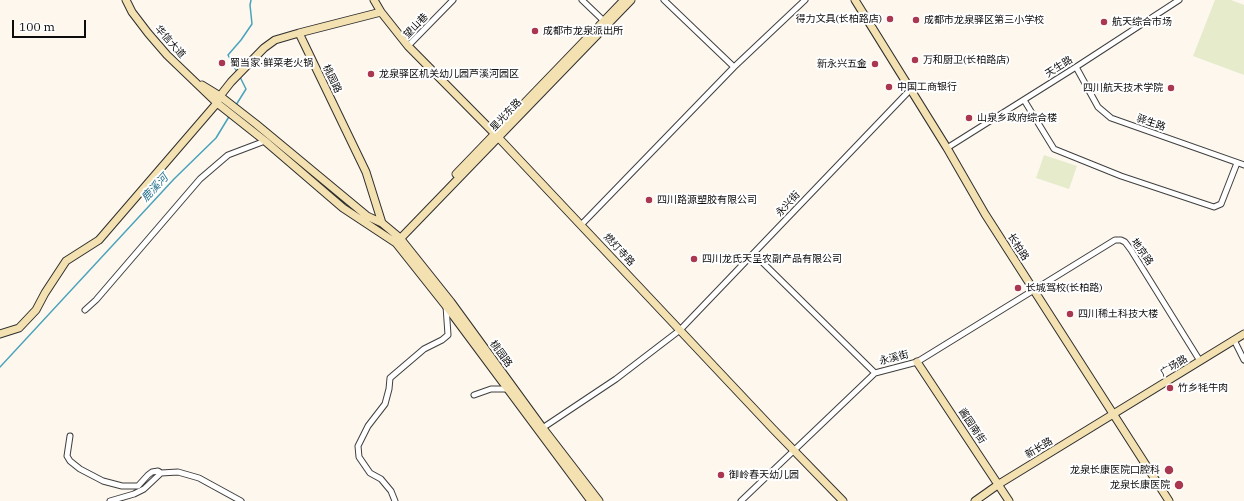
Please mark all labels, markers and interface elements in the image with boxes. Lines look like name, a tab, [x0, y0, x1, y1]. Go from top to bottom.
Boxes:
street label: 望山巷	[401, 11, 431, 41]
scale bar	[14, 12, 88, 38]
place label: 得力文具(长柏路店)	[795, 13, 882, 25]
marker: 得力文具(长柏路店)	[885, 14, 895, 24]
place label: 成都市龙泉驿区第三小学校	[924, 14, 1044, 26]
marker: 成都市龙泉驿区第三小学校	[911, 15, 921, 25]
place label: 航天综合市场	[1112, 16, 1172, 28]
marker: 航天综合市场	[1099, 17, 1109, 27]
text: 100 m	[19, 19, 55, 34]
street label: 华信大道	[152, 23, 188, 61]
place label: 成都市龙泉派出所	[543, 25, 623, 37]
marker: 成都市龙泉派出所	[530, 26, 540, 36]
place label: 万和厨卫(长柏路店)	[923, 54, 1010, 66]
street label: 天生路	[1043, 54, 1075, 80]
marker: 万和厨卫(长柏路店)	[910, 55, 920, 65]
place label: 蜀当家·鲜菜老火锅	[230, 57, 313, 69]
marker: 蜀当家·鲜菜老火锅	[217, 58, 227, 68]
place label: 新永兴五金	[817, 58, 867, 70]
marker: 新永兴五金	[870, 59, 880, 69]
street label: 桃园路	[320, 63, 344, 95]
place label: 龙泉驿区机关幼儿园芦溪河园区	[379, 68, 519, 80]
marker: 龙泉驿区机关幼儿园芦溪河园区	[366, 69, 376, 79]
place label: 中国工商银行	[897, 81, 957, 93]
marker: 中国工商银行	[884, 82, 894, 92]
place label: 四川航天技术学院	[1083, 82, 1163, 94]
marker: 四川航天技术学院	[1166, 83, 1176, 93]
street label: 星光东路	[488, 96, 524, 134]
place label: 山泉乡政府综合楼	[977, 112, 1057, 124]
street label: 驿生路	[1135, 112, 1167, 134]
marker: 山泉乡政府综合楼	[964, 113, 974, 123]
water label: 鹿溪河	[139, 171, 171, 205]
street label: 永兴街	[773, 189, 803, 219]
place label: 四川路源塑胶有限公司	[657, 194, 757, 206]
marker: 四川路源塑胶有限公司	[644, 195, 654, 205]
street label: 燃灯寺路	[601, 231, 637, 269]
street label: 长柏路	[1005, 231, 1031, 263]
street label: 地京路	[1128, 236, 1156, 268]
place label: 四川龙氏天呈农副产品有限公司	[702, 253, 842, 265]
marker: 四川龙氏天呈农副产品有限公司	[689, 254, 699, 264]
place label: 长城驾校(长柏路)	[1026, 282, 1103, 294]
marker: 长城驾校(长柏路)	[1013, 283, 1023, 293]
place label: 四川稀土科技大楼	[1078, 308, 1158, 320]
marker: 四川稀土科技大楼	[1065, 309, 1075, 319]
street label: 桃园路	[487, 338, 515, 370]
street label: 永溪街	[878, 349, 910, 367]
street label: 广场路	[1158, 353, 1190, 379]
place label: 竹乡牦牛肉	[1178, 382, 1228, 394]
marker: 竹乡牦牛肉	[1165, 383, 1175, 393]
street label: 酱园南街	[956, 406, 988, 446]
street label: 新长路	[1023, 435, 1055, 461]
place label: 龙泉长康医院口腔科	[1070, 464, 1160, 476]
marker: 龙泉长康医院口腔科	[1163, 464, 1175, 476]
place label: 御岭春天幼儿园	[729, 469, 799, 481]
marker: 御岭春天幼儿园	[716, 470, 726, 480]
place label: 龙泉长康医院	[1110, 479, 1170, 491]
marker: 龙泉长康医院	[1173, 479, 1185, 491]

